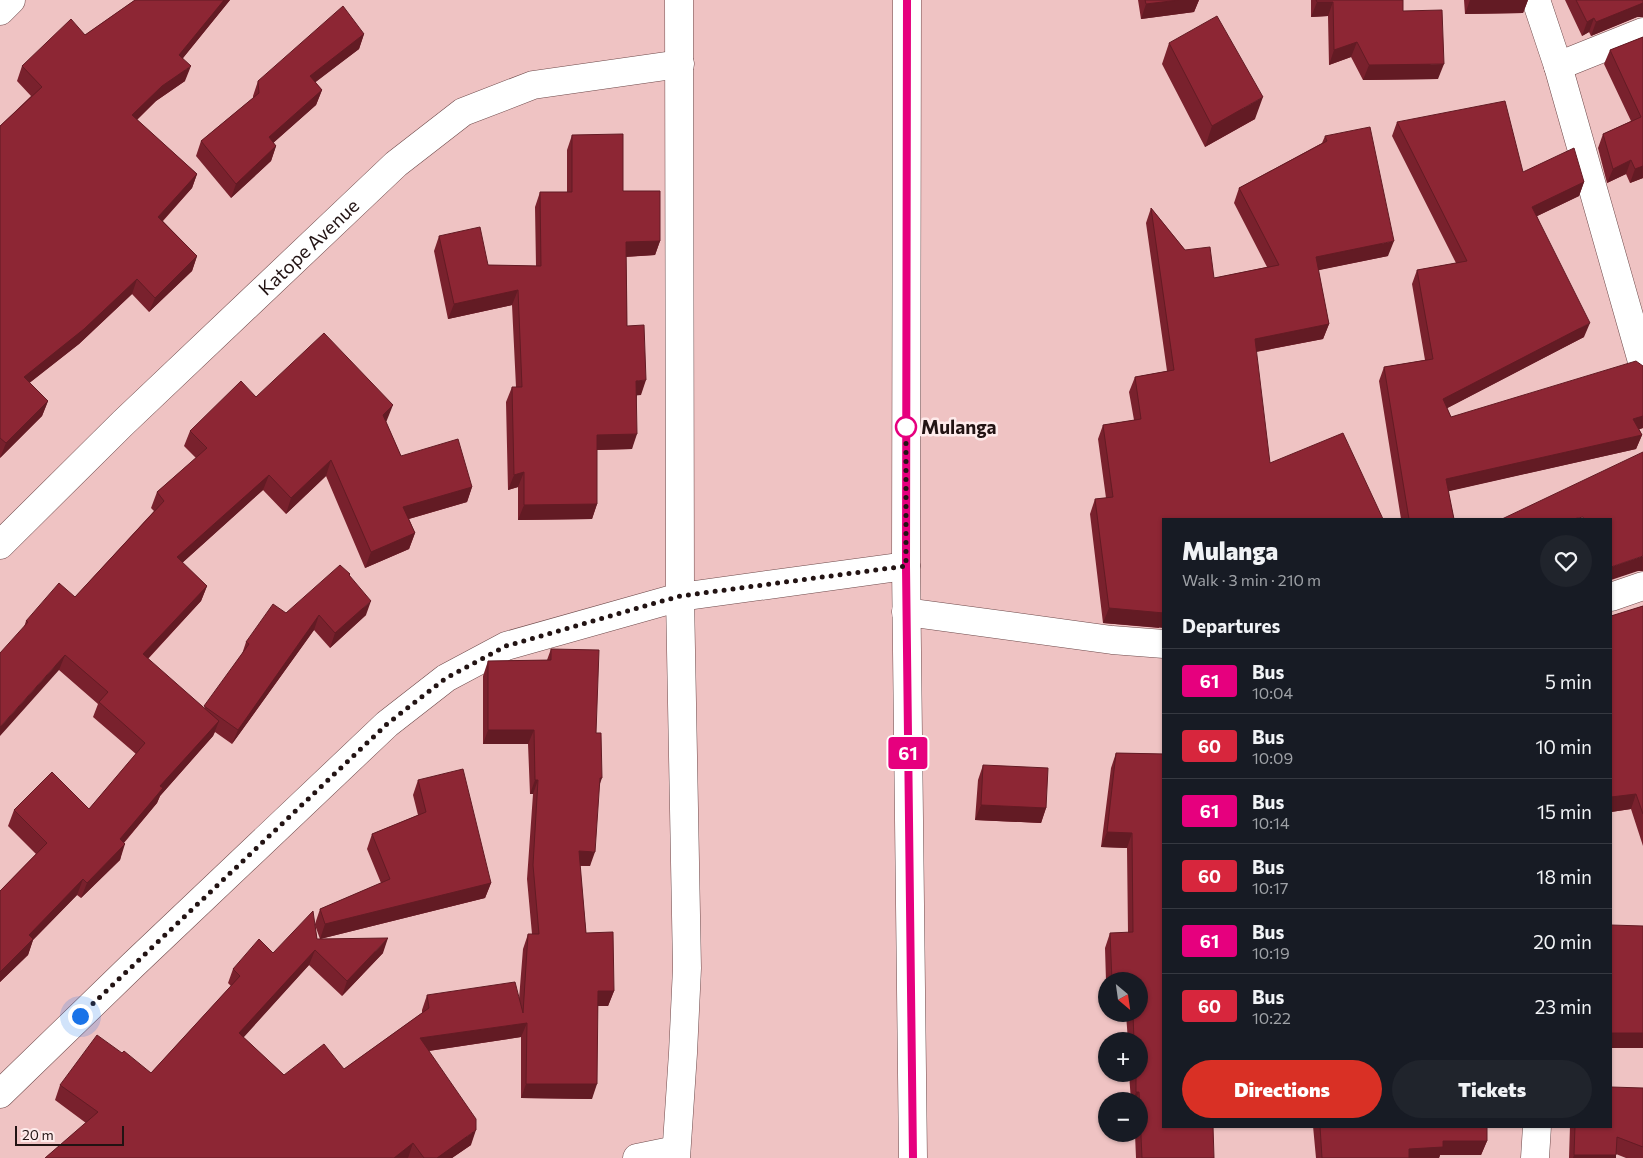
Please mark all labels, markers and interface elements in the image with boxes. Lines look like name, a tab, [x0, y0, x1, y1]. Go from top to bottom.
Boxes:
street label: Katope Avenue	[253, 194, 363, 300]
place label: Mulanga	[921, 415, 997, 438]
marker: Mulanga	[895, 416, 917, 438]
button: heart	[1540, 535, 1592, 587]
text: Mulanga	[1182, 536, 1278, 565]
text: Walk · 3 min · 210 m	[1182, 570, 1321, 589]
text: Departures	[1182, 614, 1280, 637]
text: Bus	[1252, 660, 1284, 683]
text: 61	[1200, 670, 1219, 692]
text: 5 min	[1545, 670, 1592, 693]
text: 10:04	[1252, 683, 1293, 702]
text: Bus	[1252, 725, 1284, 748]
text: 60	[1198, 735, 1221, 757]
text: 10 min	[1535, 735, 1592, 758]
line badge: 61	[886, 737, 930, 769]
text: 61	[898, 742, 918, 764]
text: 10:09	[1252, 748, 1293, 767]
text: Bus	[1252, 790, 1284, 813]
text: 61	[1200, 800, 1219, 822]
text: 15 min	[1537, 800, 1592, 823]
text: 10:14	[1252, 813, 1290, 832]
text: Bus	[1252, 855, 1284, 878]
text: 60	[1198, 865, 1221, 887]
text: 18 min	[1536, 865, 1592, 888]
text: 10:17	[1252, 878, 1288, 897]
text: Bus	[1252, 920, 1284, 943]
text: 61	[1200, 930, 1219, 952]
text: 20 min	[1533, 930, 1592, 953]
text: 10:19	[1252, 943, 1290, 962]
north arrow	[1098, 972, 1148, 1022]
map controls	[1098, 972, 1148, 1142]
text: Bus	[1252, 985, 1284, 1008]
text: 60	[1198, 995, 1221, 1017]
text: 23 min	[1535, 995, 1592, 1018]
your location	[68, 1004, 93, 1029]
text: 10:22	[1252, 1008, 1291, 1027]
button: +	[1098, 1032, 1148, 1082]
button: Directions	[1182, 1060, 1382, 1118]
button: Tickets	[1392, 1060, 1592, 1118]
button: −	[1098, 1092, 1148, 1142]
scale bar	[15, 1123, 124, 1146]
text: 20 m	[22, 1126, 54, 1143]

